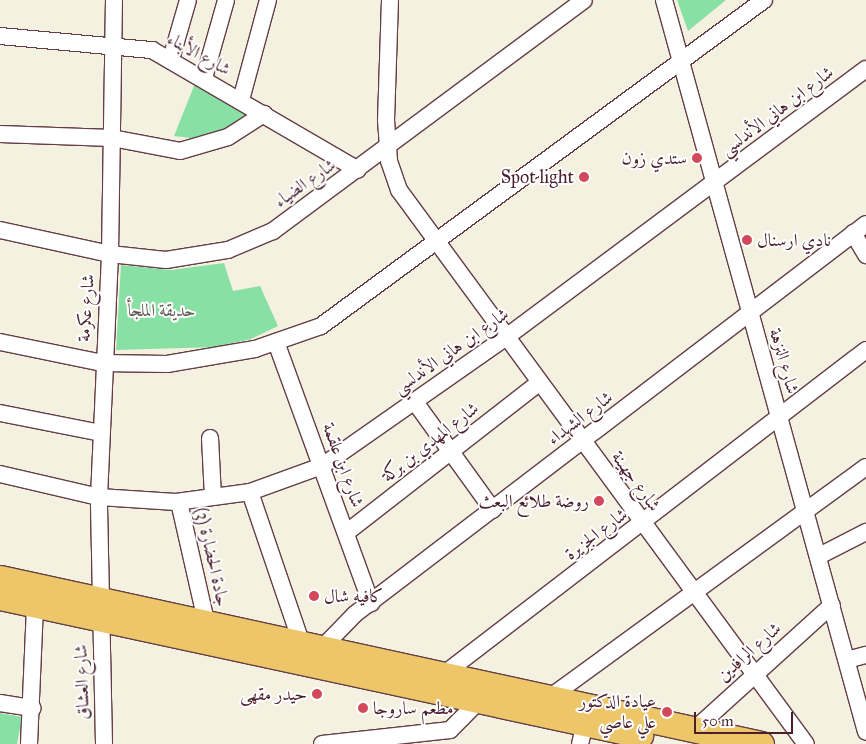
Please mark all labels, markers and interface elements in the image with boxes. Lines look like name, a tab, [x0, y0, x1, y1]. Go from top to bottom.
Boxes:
street label: شارع الأبناء	[164, 28, 234, 80]
street label: شارع ابن هاني الأندلسي	[716, 61, 838, 161]
place label: ستدي زون	[622, 147, 687, 169]
marker: ستدي زون	[691, 152, 703, 164]
street label: شارع الضياء	[270, 154, 340, 212]
place label: Spot light	[501, 166, 574, 188]
marker: Spot light	[578, 171, 590, 183]
place label: نادي ارسنال	[757, 229, 831, 251]
marker: نادي ارسنال	[741, 234, 753, 246]
street label: شارع عكرمة	[73, 273, 99, 343]
park label: حديقة الملجأ	[127, 299, 195, 321]
street label: شارع ابن هاني الأندلسي	[389, 303, 513, 399]
street label: شارع النزهة	[764, 326, 804, 396]
street label: شارع الشهداء	[543, 386, 617, 450]
street label: شارع المهدي بن بركة	[377, 397, 483, 487]
street label: شارع ابن علقمة	[318, 420, 368, 510]
street label: شارع جهينة	[607, 447, 665, 515]
place label: روضة طلائع البعث	[479, 490, 589, 512]
marker: روضة طلائع البعث	[593, 495, 605, 507]
street label: شارع الجزيرة	[560, 503, 632, 565]
street label: جادة الحضارة (3)	[190, 505, 234, 609]
place label: كافيه شال	[324, 585, 384, 607]
marker: كافيه شال	[308, 590, 320, 602]
street label: شارع الرافدين	[713, 618, 785, 686]
street label: شارع العشاق	[70, 644, 94, 720]
place label: حيدر مقهى	[240, 683, 307, 705]
marker: حيدر مقهى	[311, 688, 323, 700]
place label: عيادة الدكتور علي عاصي	[579, 691, 656, 734]
place label: مطعم ساروجا	[373, 697, 454, 719]
marker: مطعم ساروجا	[357, 702, 369, 714]
scale bar	[696, 702, 795, 734]
marker: عيادة الدكتور علي عاصي	[660, 705, 674, 719]
text: 50 m	[702, 712, 734, 730]

